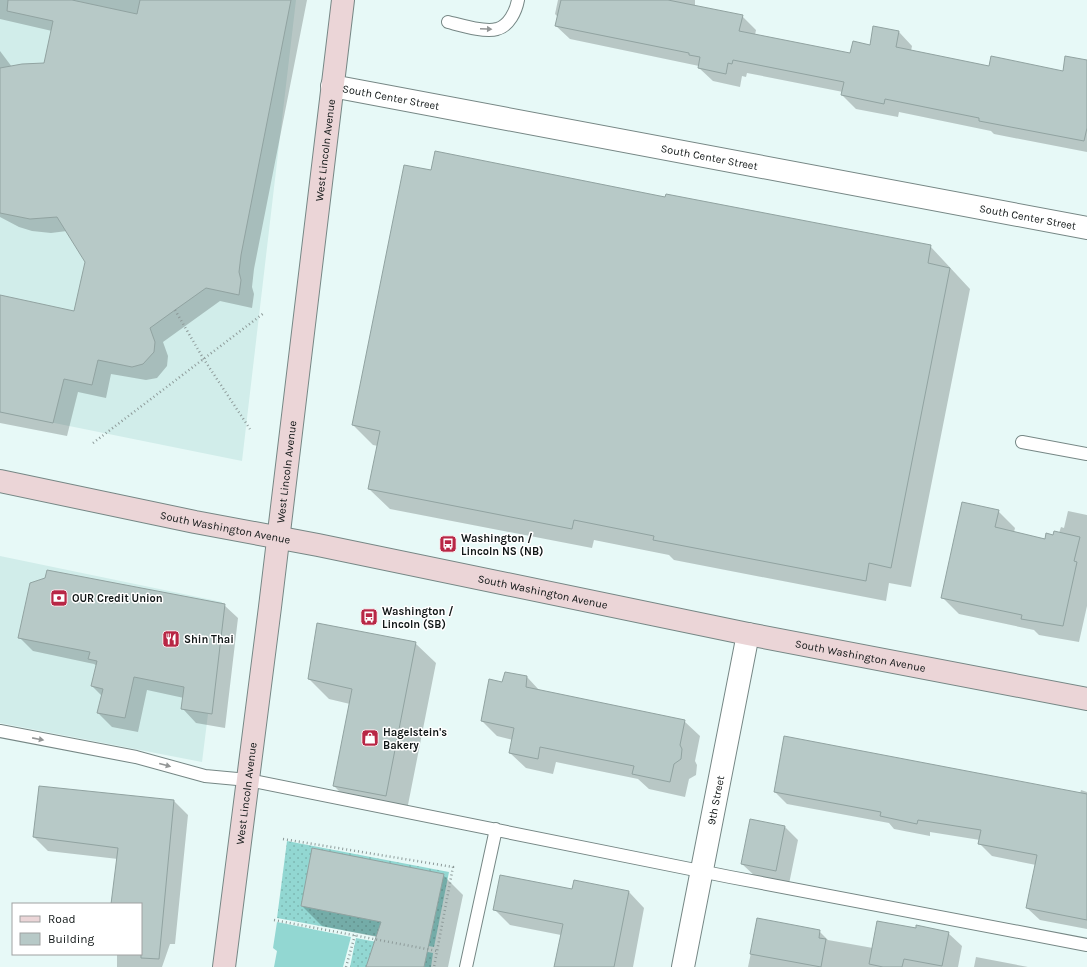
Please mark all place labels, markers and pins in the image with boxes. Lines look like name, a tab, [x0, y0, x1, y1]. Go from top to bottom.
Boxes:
place label: Washington / Lincoln NS (NB)	[461, 532, 543, 558]
bus stop icon: Washington / Lincoln NS (NB)	[438, 534, 458, 554]
bank icon: OUR Credit Union	[49, 588, 69, 608]
place label: OUR Credit Union	[72, 592, 163, 605]
place label: Washington / Lincoln (SB)	[382, 605, 453, 631]
bus stop icon: Washington / Lincoln (SB)	[359, 607, 379, 627]
restaurant icon: Shin Thai	[161, 629, 181, 649]
place label: Shin Thai	[184, 633, 234, 646]
place label: Hagelstein's Bakery	[383, 726, 447, 752]
shop icon: Hagelstein's Bakery	[360, 728, 380, 748]

